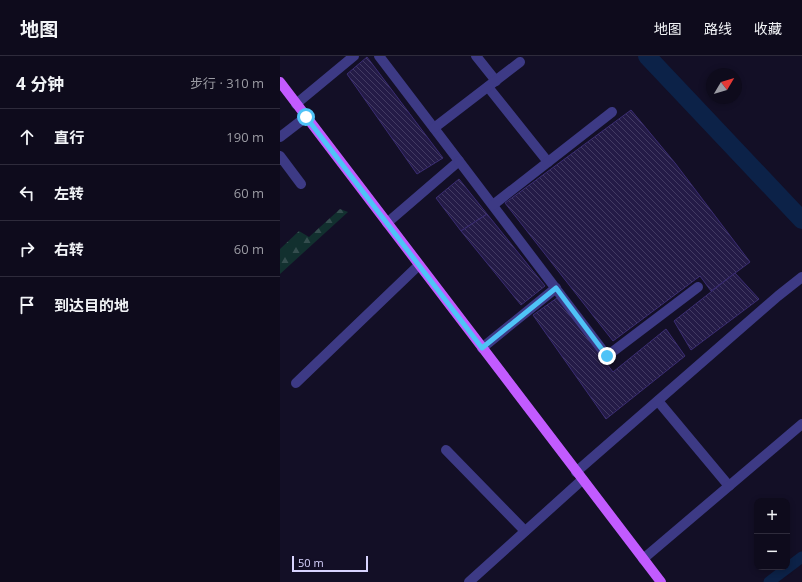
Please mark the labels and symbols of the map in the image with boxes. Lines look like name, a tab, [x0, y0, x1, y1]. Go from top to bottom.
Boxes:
north arrow	[706, 68, 742, 104]
route start	[297, 108, 315, 126]
route end	[598, 347, 616, 365]
scale bar	[292, 554, 368, 573]

